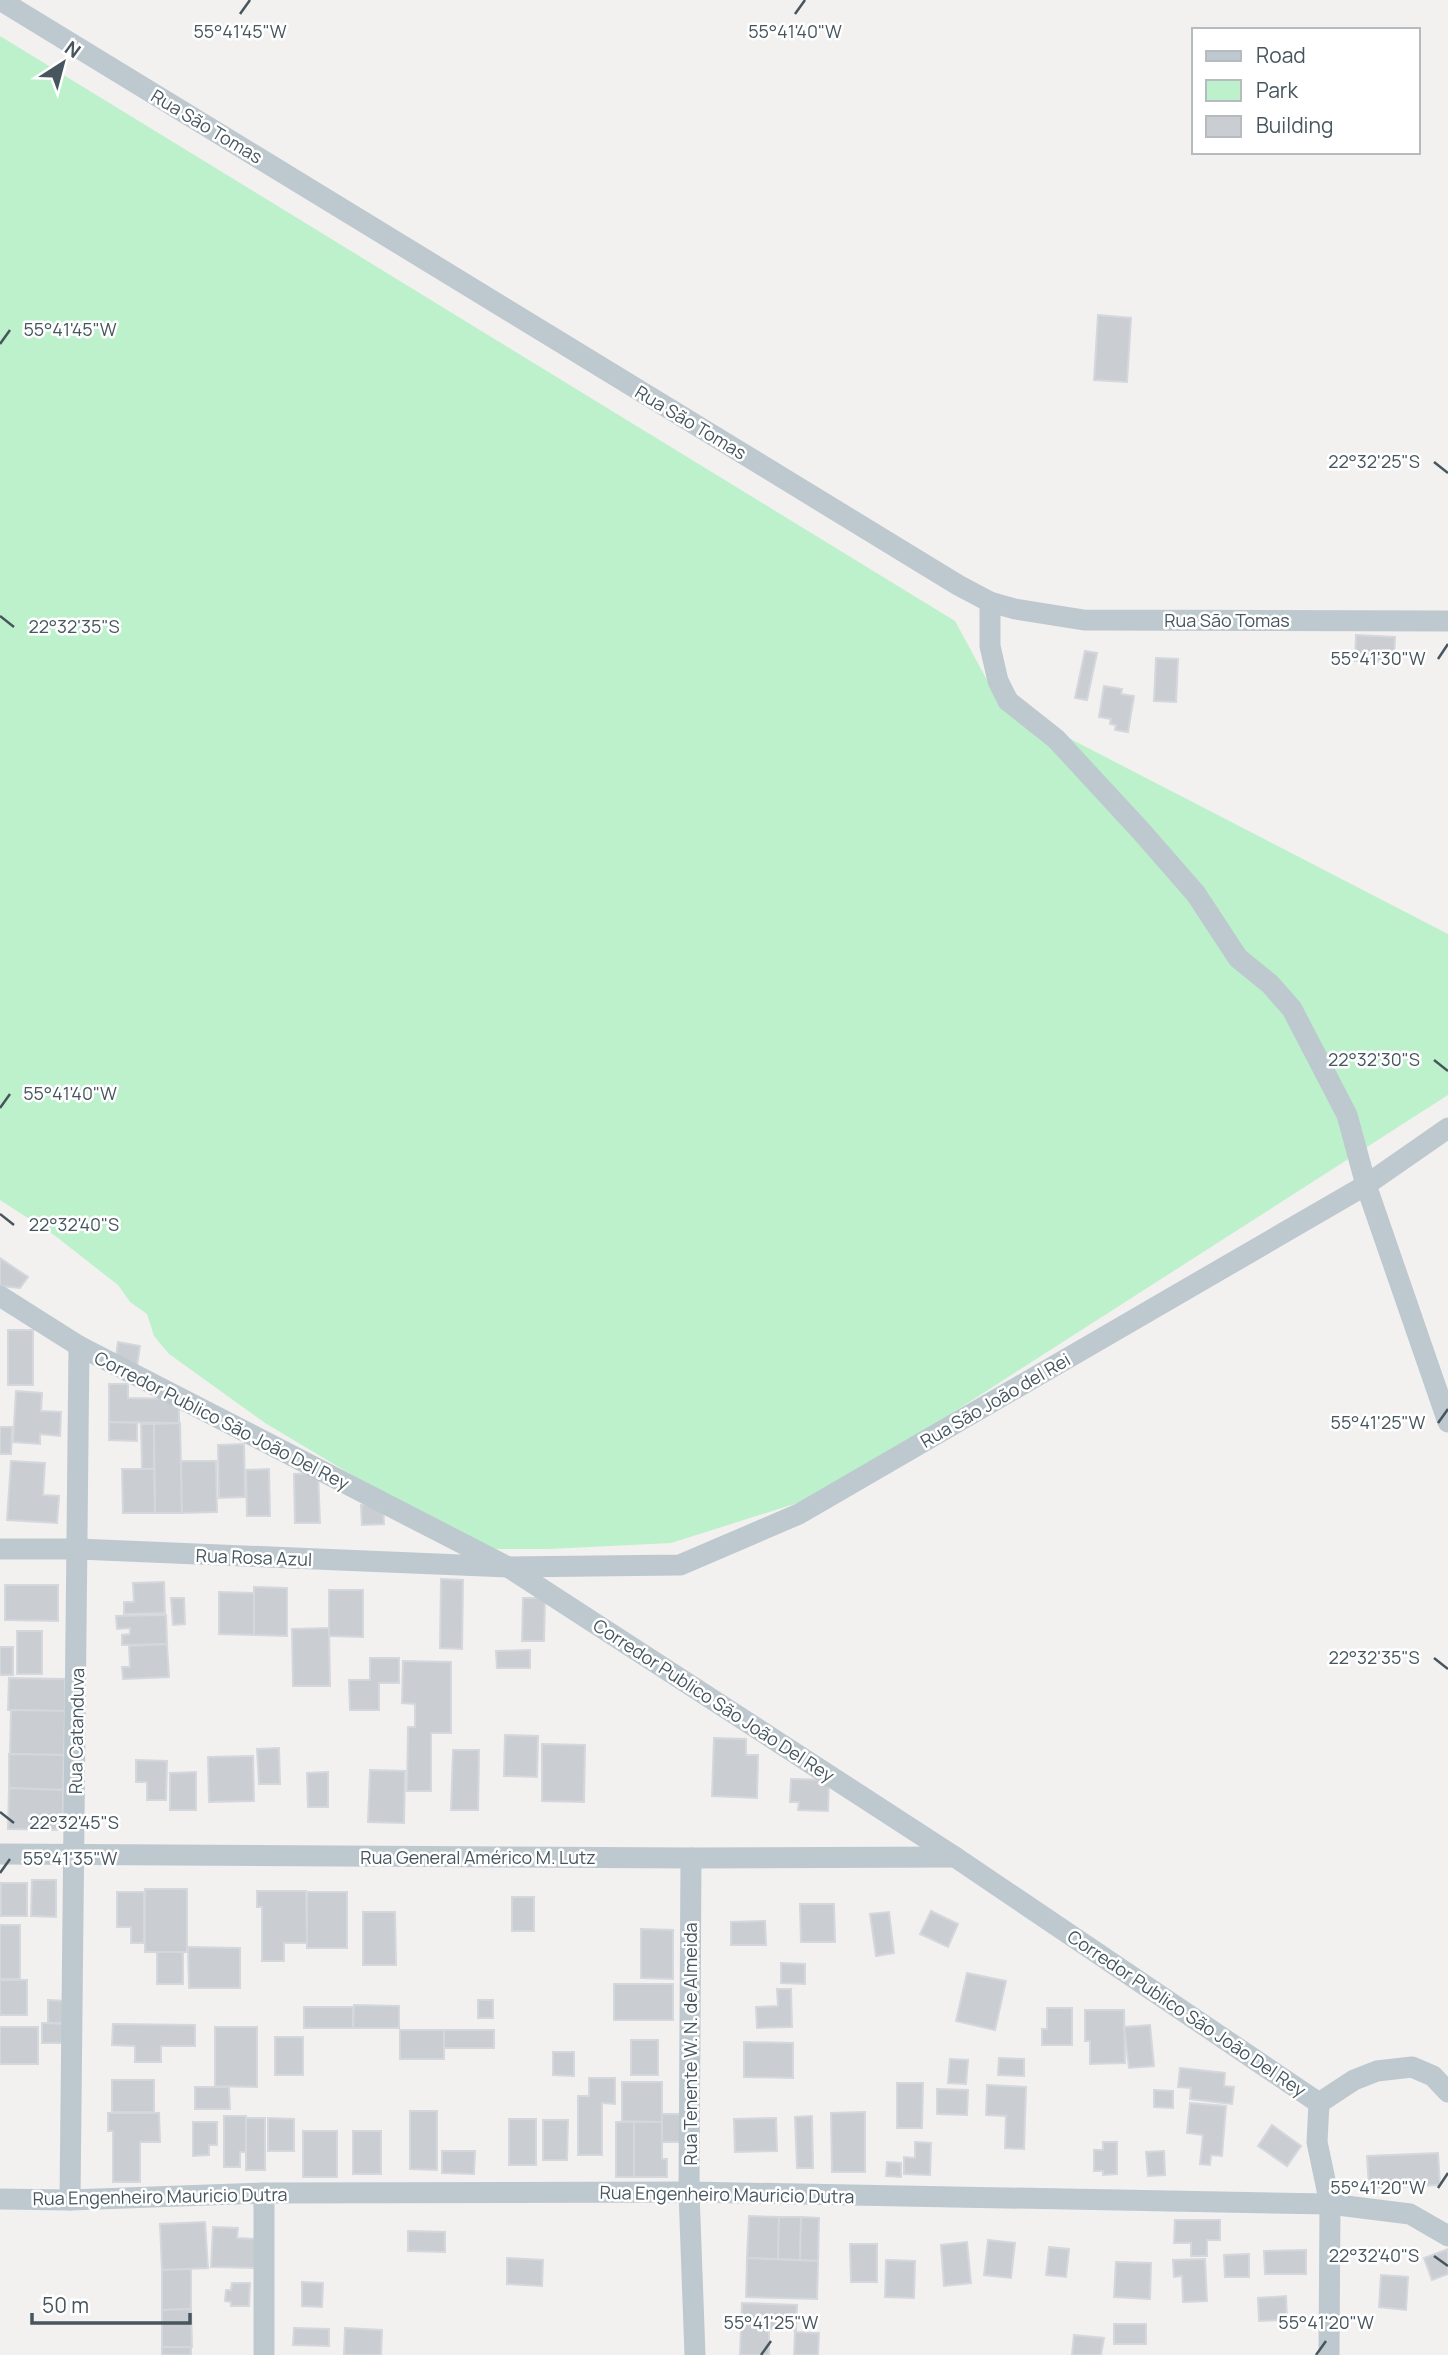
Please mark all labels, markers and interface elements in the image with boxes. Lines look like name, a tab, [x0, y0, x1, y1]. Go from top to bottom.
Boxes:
text: 55°41'45"W	[193, 19, 287, 43]
text: 55°41'40"W	[748, 19, 842, 43]
north arrow	[28, 28, 98, 98]
legend	[1192, 28, 1420, 154]
text: N	[60, 35, 86, 64]
text: Road	[1256, 41, 1306, 69]
text: Park	[1256, 76, 1298, 104]
street label: Rua São Tomas	[147, 83, 267, 169]
text: Building	[1256, 111, 1333, 139]
text: 55°41'45"W	[23, 317, 117, 341]
street label: Rua São Tomas	[631, 379, 751, 465]
text: 22°32'25"S	[1328, 449, 1420, 473]
street label: Rua São Tomas	[1164, 608, 1290, 632]
text: 22°32'35"S	[28, 614, 120, 638]
text: 55°41'30"W	[1330, 646, 1426, 670]
text: 22°32'30"S	[1328, 1047, 1420, 1071]
text: 55°41'40"W	[23, 1081, 117, 1105]
text: 22°32'40"S	[29, 1212, 119, 1236]
street label: Corredor Publico São João Del Rey	[90, 1345, 354, 1495]
street label: Rua São João del Rei	[916, 1347, 1074, 1453]
text: 55°41'25"W	[1331, 1410, 1426, 1434]
street label: Rua Rosa Azul	[195, 1543, 313, 1571]
street label: Corredor Publico São João Del Rey	[589, 1613, 840, 1787]
text: 22°32'35"S	[1328, 1645, 1420, 1669]
street label: Rua Catanduva	[63, 1668, 89, 1794]
text: 22°32'45"S	[29, 1810, 119, 1834]
street label: Rua General Américo M. Lutz	[360, 1845, 596, 1869]
text: 55°41'35"W	[23, 1846, 117, 1870]
street label: Rua Tenente W. N. de Almeida	[678, 1922, 702, 2166]
street label: Corredor Publico São João Del Rey	[1063, 1924, 1311, 2102]
text: 55°41'20"W	[1330, 2175, 1426, 2199]
street label: Rua Engenheiro Mauricio Dutra	[599, 2180, 855, 2208]
street label: Rua Engenheiro Mauricio Dutra	[32, 2182, 288, 2210]
text: 22°32'40"S	[1329, 2243, 1419, 2267]
scale bar	[32, 2282, 189, 2326]
text: 50 m	[42, 2291, 89, 2319]
text: 55°41'25"W	[724, 2310, 819, 2334]
text: 55°41'20"W	[1278, 2310, 1374, 2334]

